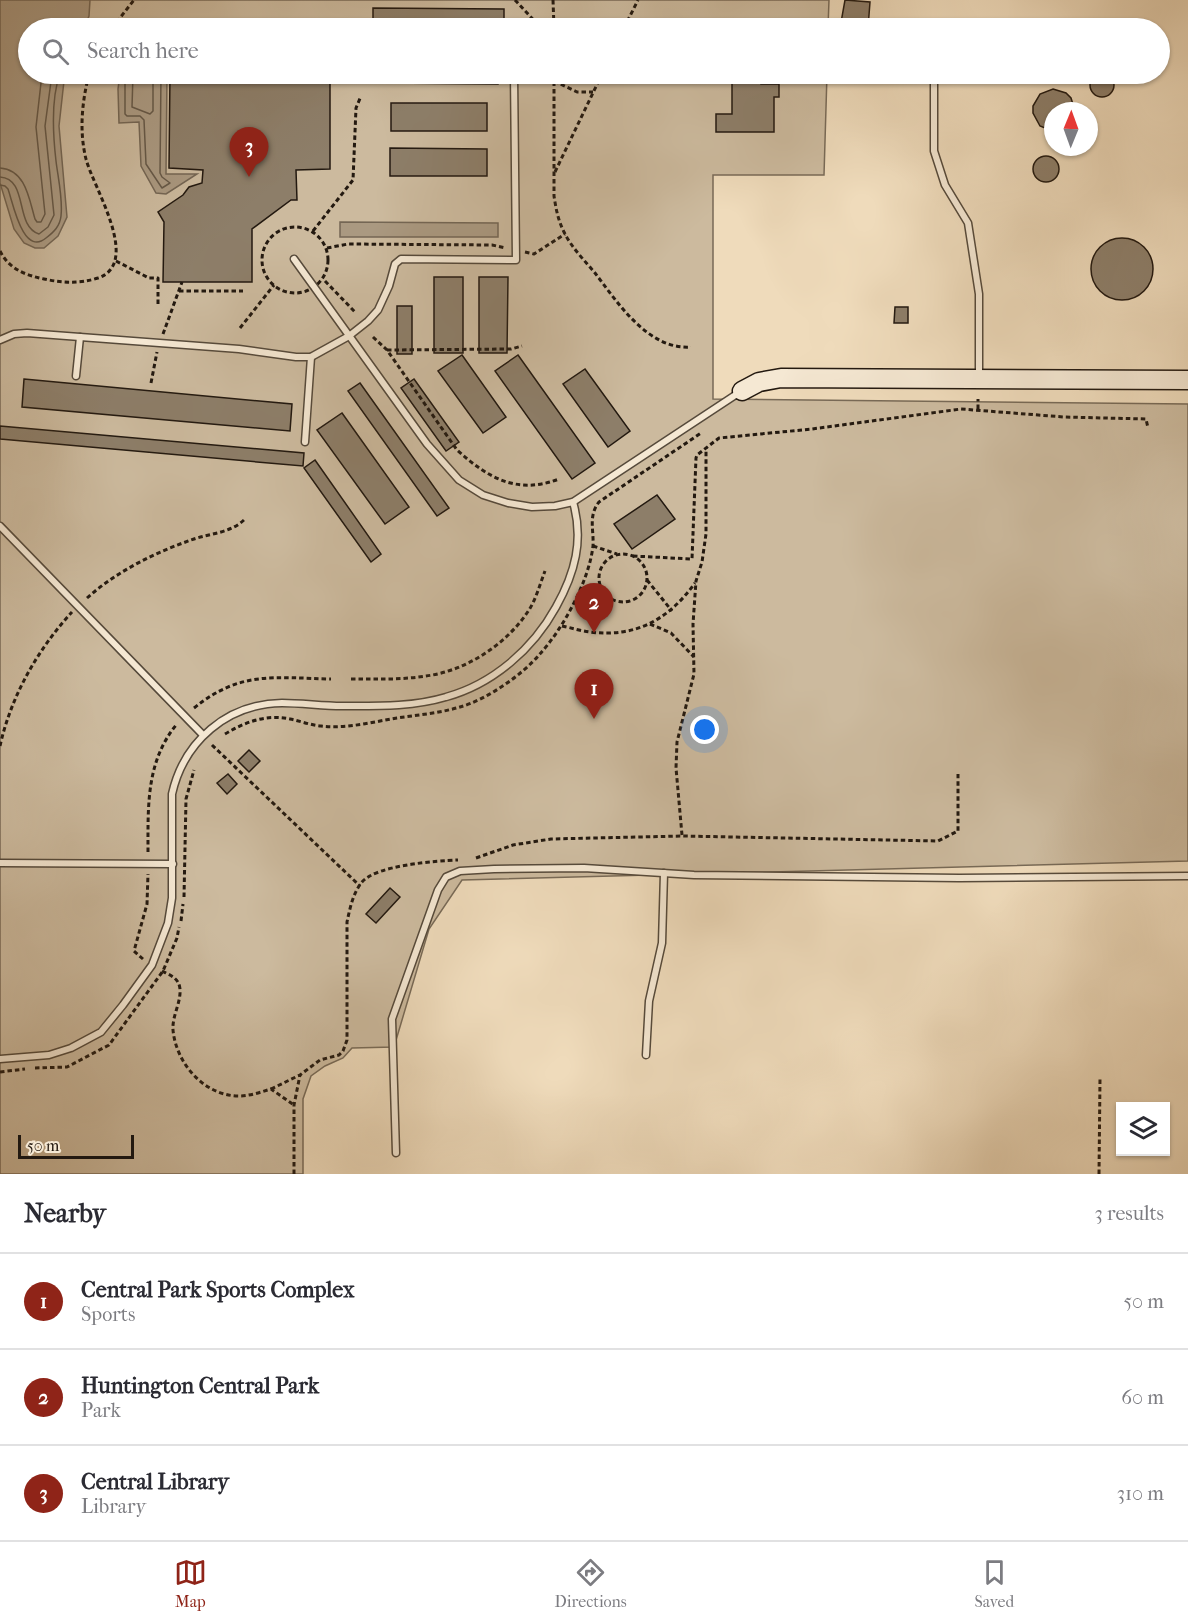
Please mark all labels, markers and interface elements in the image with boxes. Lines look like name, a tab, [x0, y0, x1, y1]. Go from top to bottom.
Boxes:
search box	[18, 18, 1170, 84]
icon: search	[39, 35, 72, 68]
text: Search here	[87, 38, 199, 64]
north arrow	[1044, 102, 1098, 156]
pin: 3	[230, 128, 268, 177]
pin: 2	[574, 584, 614, 633]
pin: 1	[574, 670, 614, 719]
your location	[690, 715, 719, 744]
map controls	[1116, 1102, 1170, 1156]
button: layers	[1116, 1102, 1170, 1156]
scale bar	[18, 1132, 134, 1160]
text: 50 m	[27, 1136, 59, 1155]
text: Nearby	[24, 1198, 106, 1229]
text: 3 results	[1095, 1202, 1164, 1225]
text: Central Park Sports Complex	[81, 1277, 354, 1303]
text: 1	[40, 1290, 47, 1313]
text: 50 m	[1123, 1290, 1164, 1313]
text: Sports	[81, 1303, 135, 1326]
text: Huntington Central Park	[81, 1373, 319, 1399]
text: 2	[38, 1386, 49, 1409]
text: 60 m	[1121, 1386, 1164, 1409]
text: Park	[81, 1399, 121, 1422]
text: Central Library	[81, 1469, 229, 1495]
text: 3	[39, 1482, 48, 1505]
text: 310 m	[1117, 1482, 1164, 1505]
text: Library	[81, 1495, 146, 1518]
tab: Map	[174, 1556, 207, 1611]
tab: Directions	[555, 1556, 627, 1611]
tab: Saved	[974, 1556, 1014, 1611]

